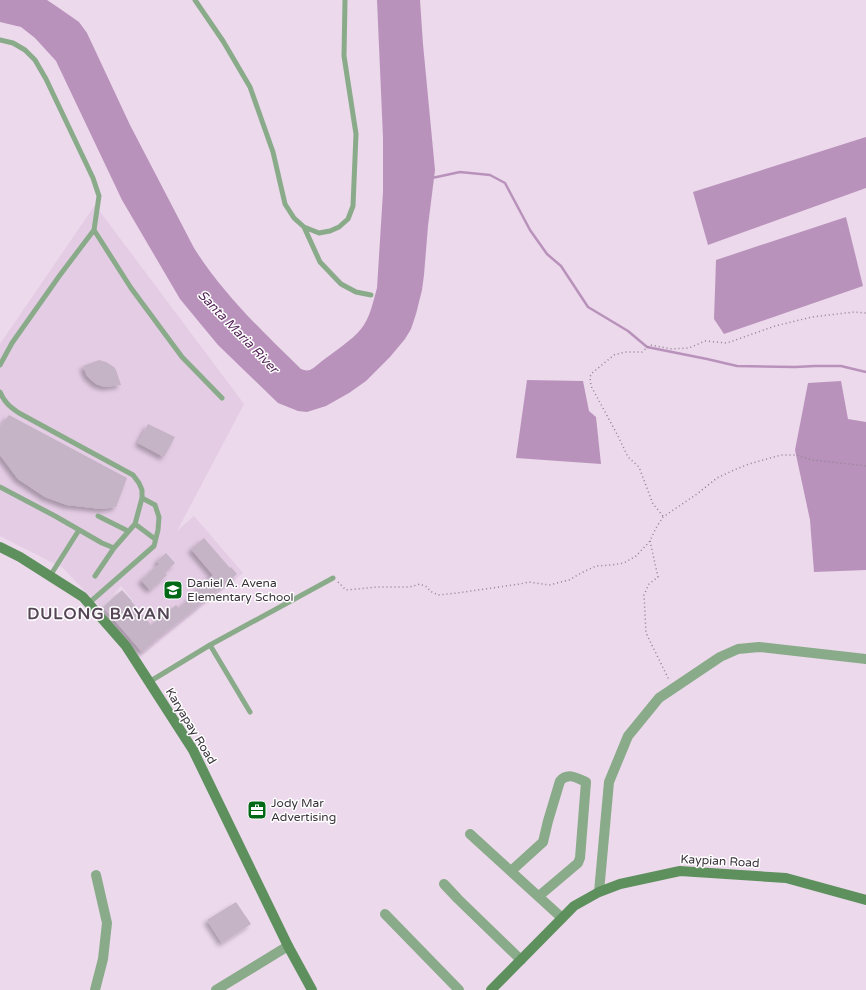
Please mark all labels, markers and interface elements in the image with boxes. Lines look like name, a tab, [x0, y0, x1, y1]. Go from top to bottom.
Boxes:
water label: Santa Maria River	[194, 287, 283, 378]
place label: Daniel A. Avena Elementary School	[187, 576, 294, 604]
school or university icon: Daniel A. Avena Elementary School	[162, 579, 184, 601]
district label: DULONG BAYAN	[27, 604, 171, 624]
street label: Karyapay Road	[163, 685, 219, 767]
place label: Jody Mar Advertising	[271, 796, 336, 824]
office icon: Jody Mar Advertising	[246, 799, 268, 821]
street label: Kaypian Road	[680, 852, 760, 870]

